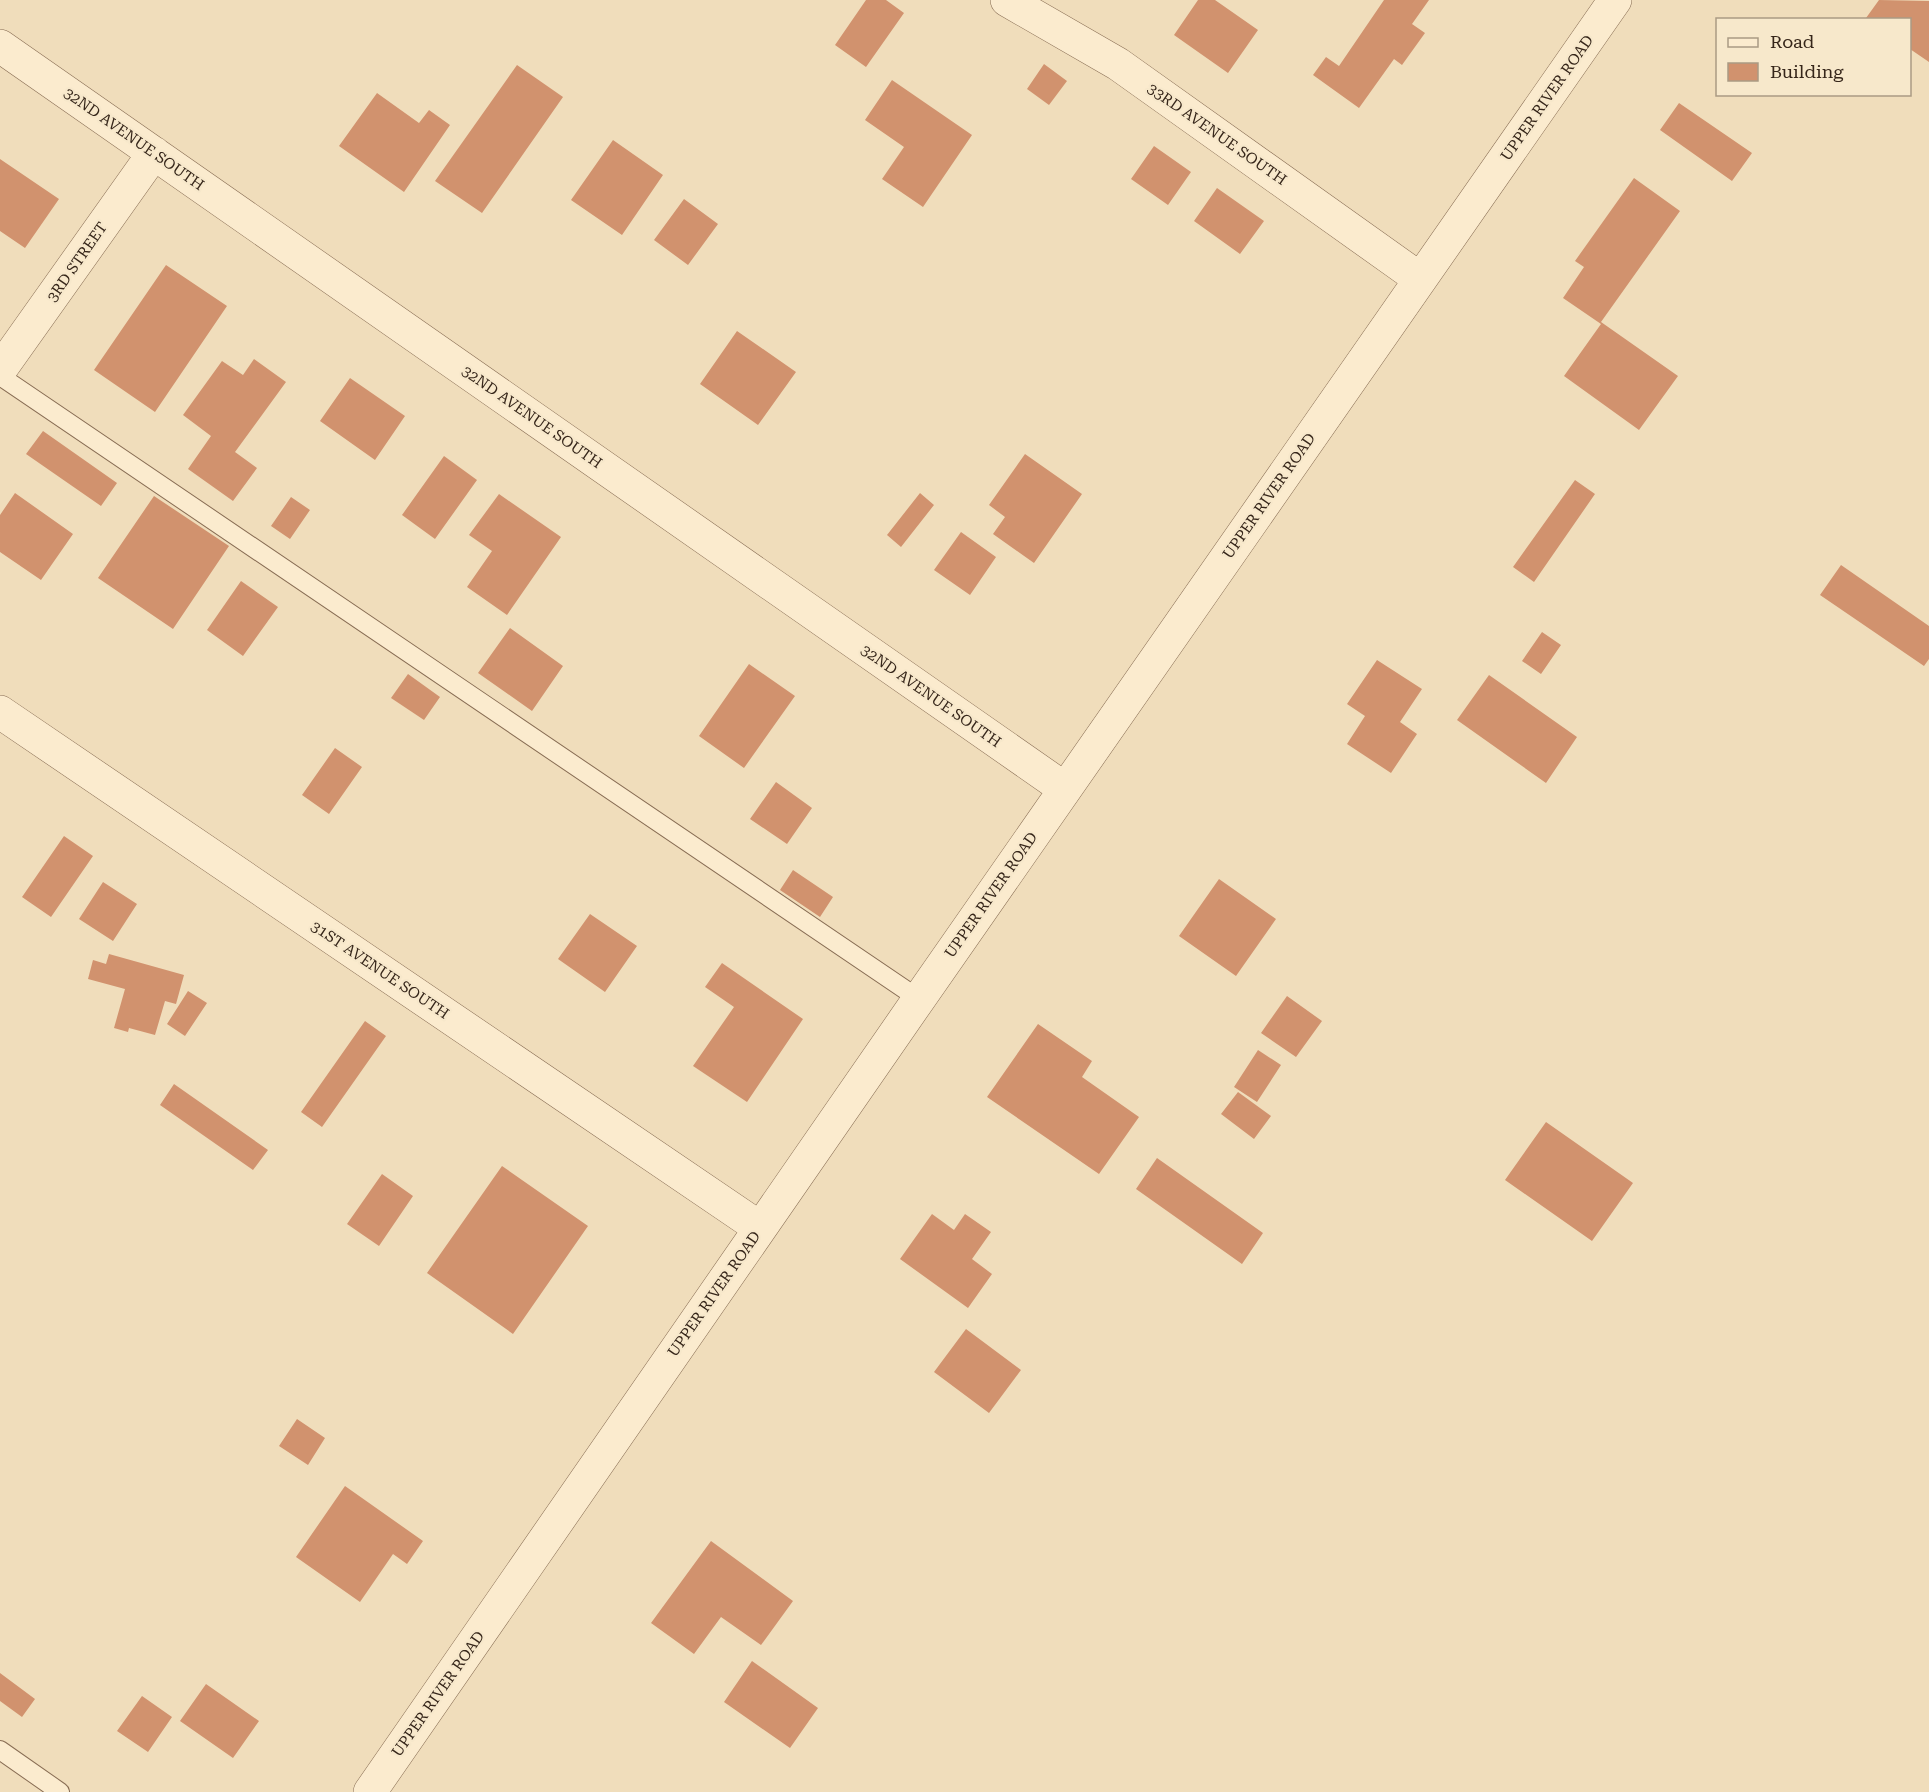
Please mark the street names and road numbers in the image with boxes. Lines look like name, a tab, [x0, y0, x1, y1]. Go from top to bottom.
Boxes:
street label: UPPER RIVER ROAD	[1497, 32, 1597, 164]
street label: 33RD AVENUE SOUTH	[1144, 79, 1290, 189]
street label: 32ND AVENUE SOUTH	[60, 84, 208, 194]
street label: 3RD STREET	[43, 219, 111, 305]
street label: 32ND AVENUE SOUTH	[458, 362, 606, 472]
street label: UPPER RIVER ROAD	[1219, 430, 1319, 562]
street label: 32ND AVENUE SOUTH	[857, 641, 1005, 751]
street label: UPPER RIVER ROAD	[941, 829, 1041, 961]
street label: 31ST AVENUE SOUTH	[308, 917, 452, 1023]
street label: UPPER RIVER ROAD	[664, 1228, 764, 1360]
street label: UPPER RIVER ROAD	[388, 1628, 488, 1760]

